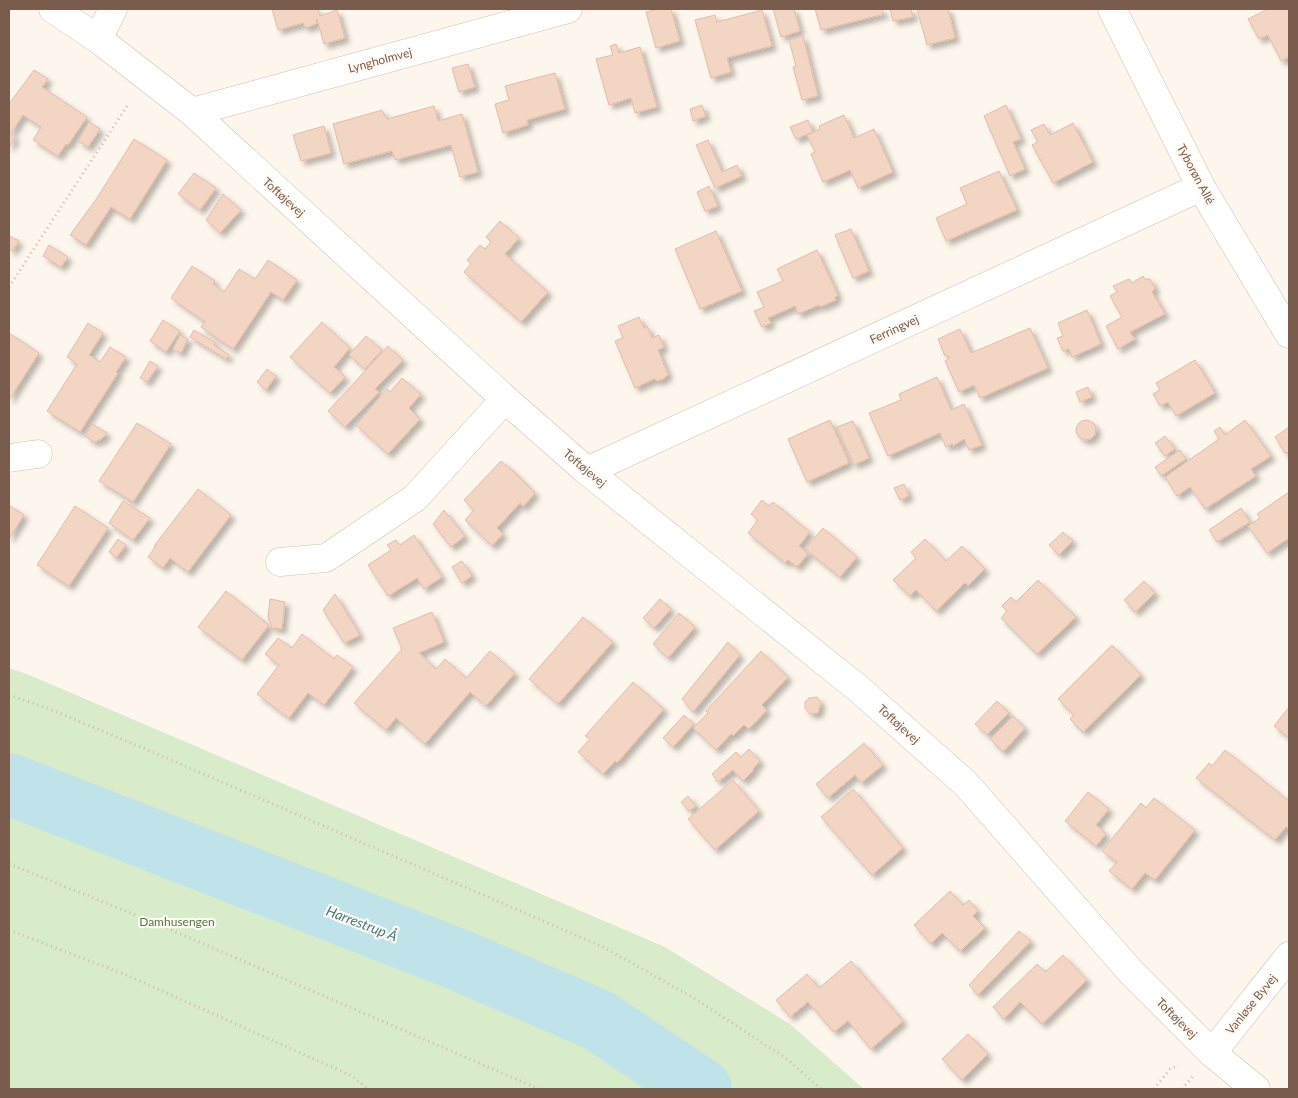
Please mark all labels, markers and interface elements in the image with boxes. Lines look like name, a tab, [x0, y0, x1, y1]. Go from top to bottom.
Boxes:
street label: Lyngholmvej	[346, 44, 414, 76]
street label: Tyborøn Allé	[1174, 141, 1218, 207]
street label: Toftøjevej	[260, 174, 308, 220]
street label: Ferringvej	[867, 311, 921, 347]
street label: Toftøjevej	[560, 446, 610, 490]
street label: Toftøjevej	[875, 701, 923, 747]
water label: Harrestrup Å	[324, 902, 400, 944]
park label: Damhusengen	[139, 914, 215, 929]
street label: Vanløse Byvej	[1222, 971, 1280, 1037]
street label: Toftøjevej	[1153, 994, 1201, 1042]

